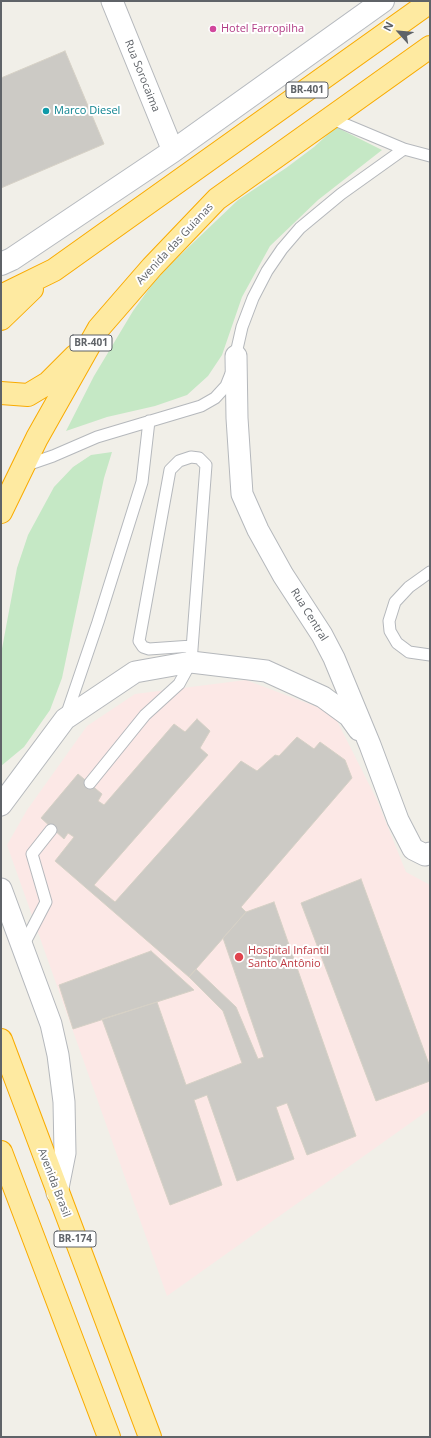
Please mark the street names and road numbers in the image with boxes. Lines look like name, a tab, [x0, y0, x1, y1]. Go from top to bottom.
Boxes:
street label: Rua Sorocaima	[122, 38, 162, 114]
road number: BR-401	[286, 82, 328, 98]
street label: Avenida das Guianas	[134, 201, 216, 287]
road number: BR-401	[70, 335, 112, 351]
street label: Rua Central	[288, 586, 330, 644]
street label: Avenida Brasil	[35, 1147, 73, 1219]
road number: BR-174	[54, 1231, 96, 1247]

